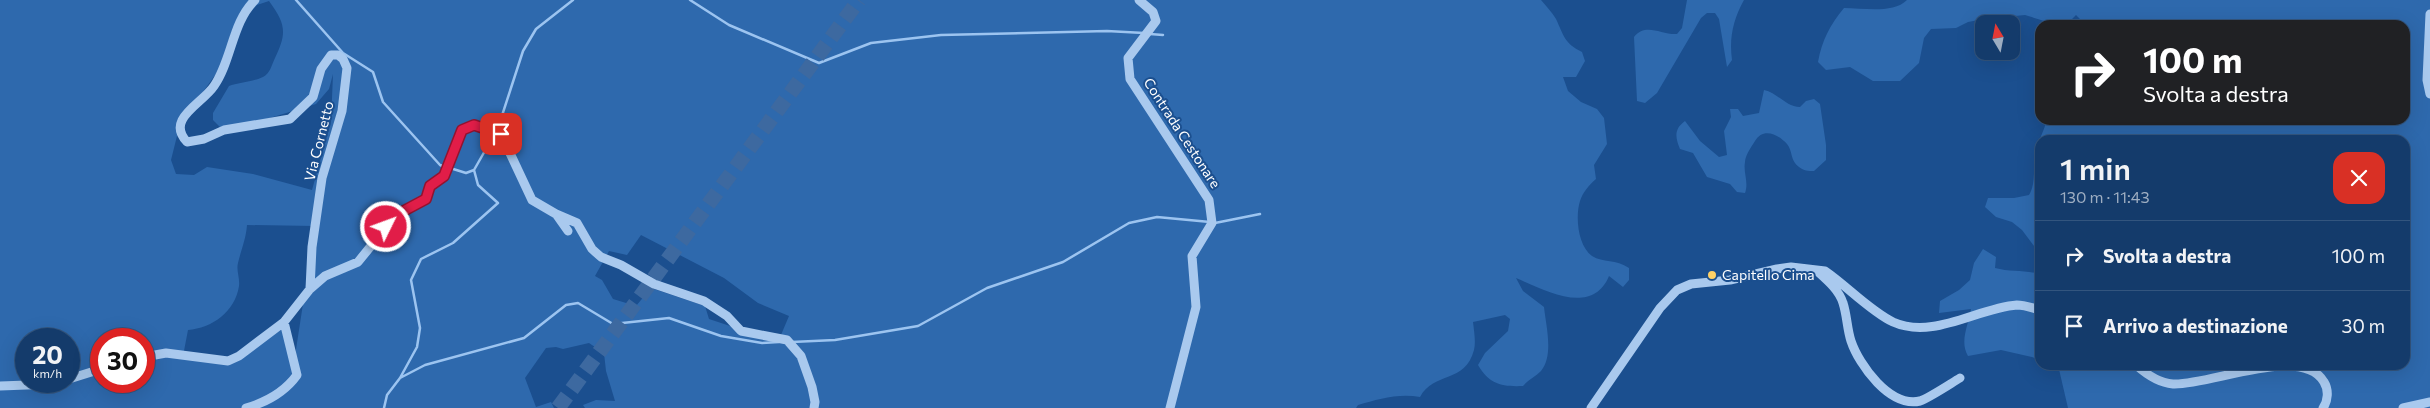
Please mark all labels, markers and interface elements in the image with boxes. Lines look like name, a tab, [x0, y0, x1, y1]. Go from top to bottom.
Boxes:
north arrow	[1975, 15, 2020, 60]
map controls	[1975, 15, 2020, 60]
text: 100 m	[2143, 37, 2243, 80]
icon: right	[2060, 40, 2125, 105]
street label: Contrada Cestonare	[1140, 74, 1224, 191]
text: Svolta a destra	[2143, 80, 2289, 107]
street label: Via Cornetto	[300, 99, 337, 183]
pin	[480, 113, 522, 155]
icon: arrive	[487, 120, 515, 148]
text: 1 min	[2060, 149, 2131, 186]
button: close	[2333, 152, 2385, 204]
text: 130 m · 11:43	[2060, 187, 2150, 206]
position arrow	[359, 200, 411, 252]
icon: right	[2060, 242, 2088, 270]
text: Svolta a destra	[2103, 244, 2231, 267]
text: 100 m	[2332, 244, 2385, 267]
place label: Capitello Cima	[1722, 266, 1815, 283]
marker: Capitello Cima	[1706, 269, 1718, 281]
icon: arrive	[2060, 312, 2088, 340]
text: Arrivo a destinazione	[2103, 314, 2288, 337]
text: 30 m	[2342, 314, 2385, 337]
speed limit sign: 30	[90, 328, 155, 393]
text: 20	[32, 339, 63, 369]
text: km/h	[33, 366, 62, 380]

